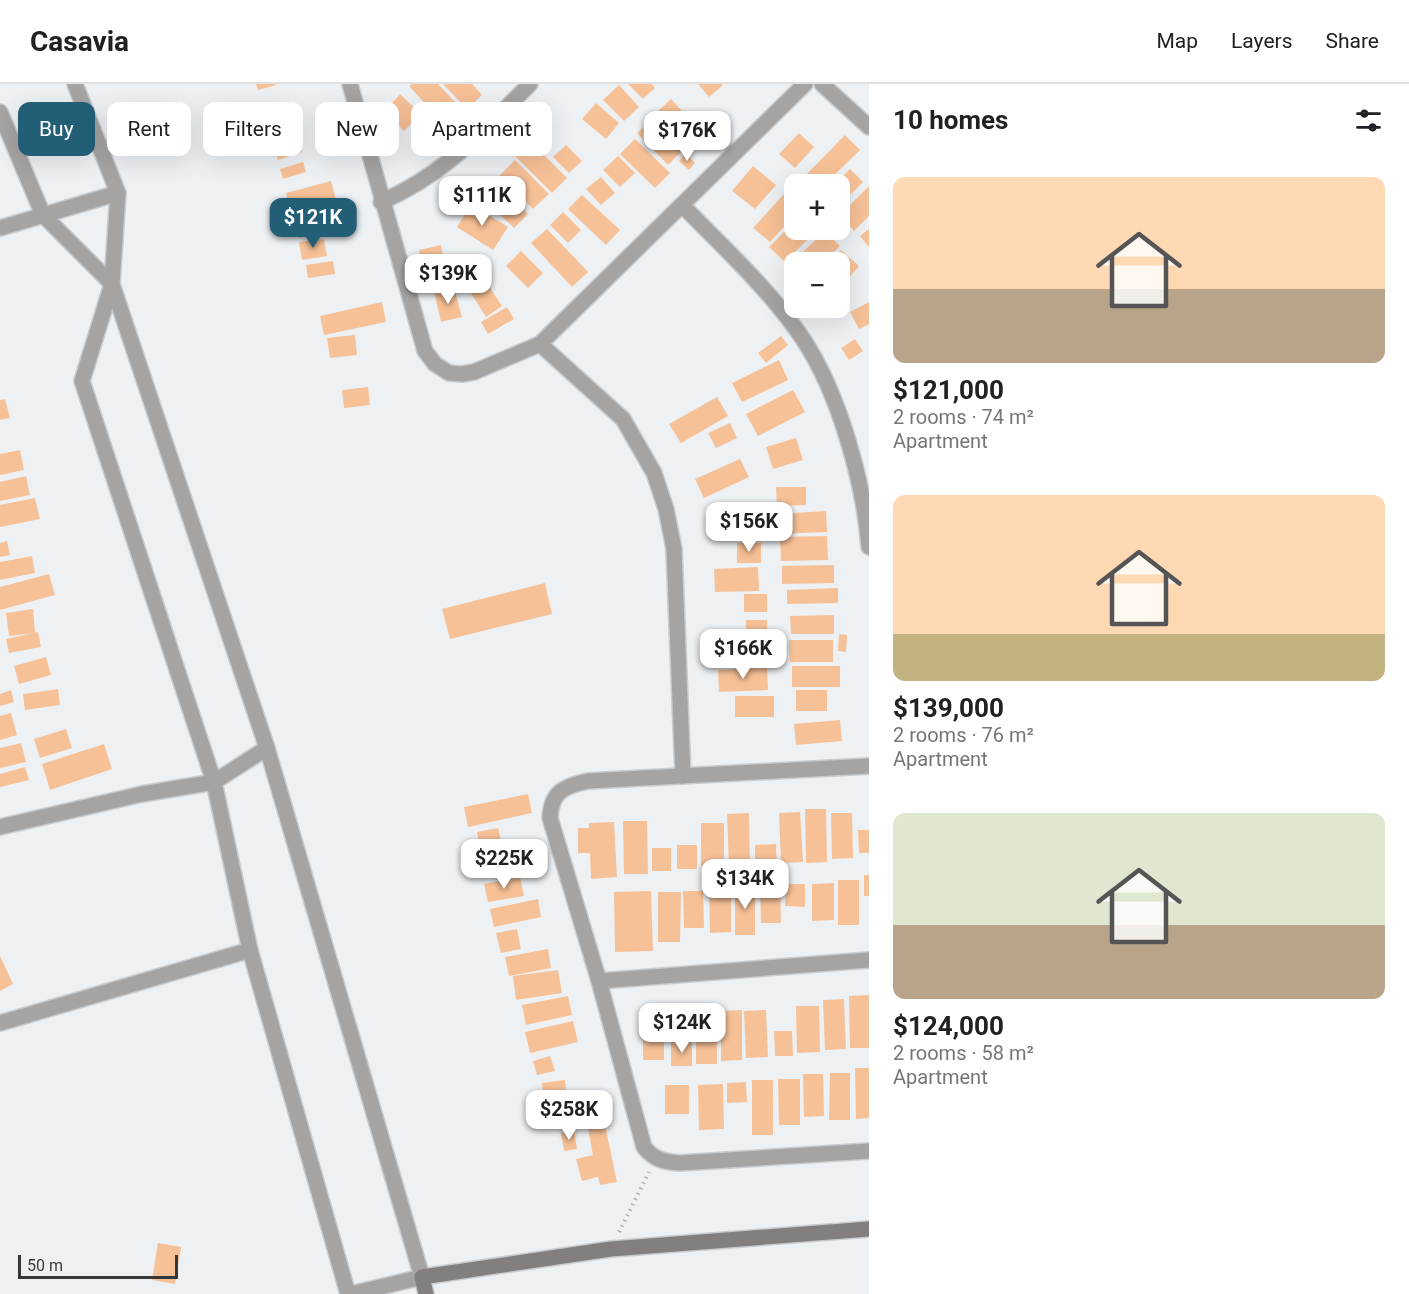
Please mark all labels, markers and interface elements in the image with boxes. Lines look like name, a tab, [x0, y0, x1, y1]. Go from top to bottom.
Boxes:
text: Casavia	[30, 25, 129, 58]
text: Map	[1156, 29, 1198, 53]
text: Layers	[1231, 29, 1292, 53]
text: Share	[1325, 29, 1379, 53]
chip: Buy	[18, 102, 95, 156]
chip: Rent	[107, 102, 191, 156]
chip: Filters	[203, 102, 303, 156]
chip: New	[315, 102, 399, 156]
chip: Apartment	[411, 102, 552, 156]
icon: filters	[1352, 104, 1385, 137]
text: 10 homes	[893, 105, 1008, 135]
pin: $176K	[645, 111, 729, 162]
text: $176K	[658, 118, 716, 142]
map controls	[784, 174, 850, 318]
button: +	[784, 174, 850, 240]
pin: $111K	[440, 176, 524, 227]
text: $111K	[453, 183, 511, 207]
pin: $121K	[271, 198, 355, 249]
text: $121K	[284, 205, 342, 229]
icon: home	[1085, 216, 1193, 324]
button: −	[784, 252, 850, 318]
pin: $139K	[406, 254, 490, 305]
text: $139K	[419, 261, 477, 285]
text: $121,000	[893, 375, 1004, 405]
text: 2 rooms · 74 m²	[893, 405, 1034, 429]
text: Apartment	[893, 429, 988, 453]
pin: $156K	[707, 502, 791, 553]
text: $156K	[720, 509, 778, 533]
icon: home	[1085, 534, 1193, 642]
pin: $166K	[701, 629, 785, 680]
text: $166K	[714, 636, 772, 660]
text: $139,000	[893, 693, 1004, 723]
text: 2 rooms · 76 m²	[893, 723, 1034, 747]
text: Apartment	[893, 747, 988, 771]
pin: $225K	[462, 839, 546, 890]
text: $225K	[475, 846, 533, 870]
icon: home	[1085, 852, 1193, 960]
pin: $134K	[703, 859, 787, 910]
text: $134K	[716, 866, 774, 890]
pin: $124K	[640, 1003, 724, 1054]
text: $124K	[653, 1010, 711, 1034]
text: $124,000	[893, 1011, 1004, 1041]
text: 2 rooms · 58 m²	[893, 1041, 1034, 1065]
text: Apartment	[893, 1065, 988, 1089]
pin: $258K	[527, 1090, 611, 1141]
text: $258K	[540, 1097, 598, 1121]
scale bar	[18, 1252, 178, 1280]
text: 50 m	[27, 1256, 63, 1275]

